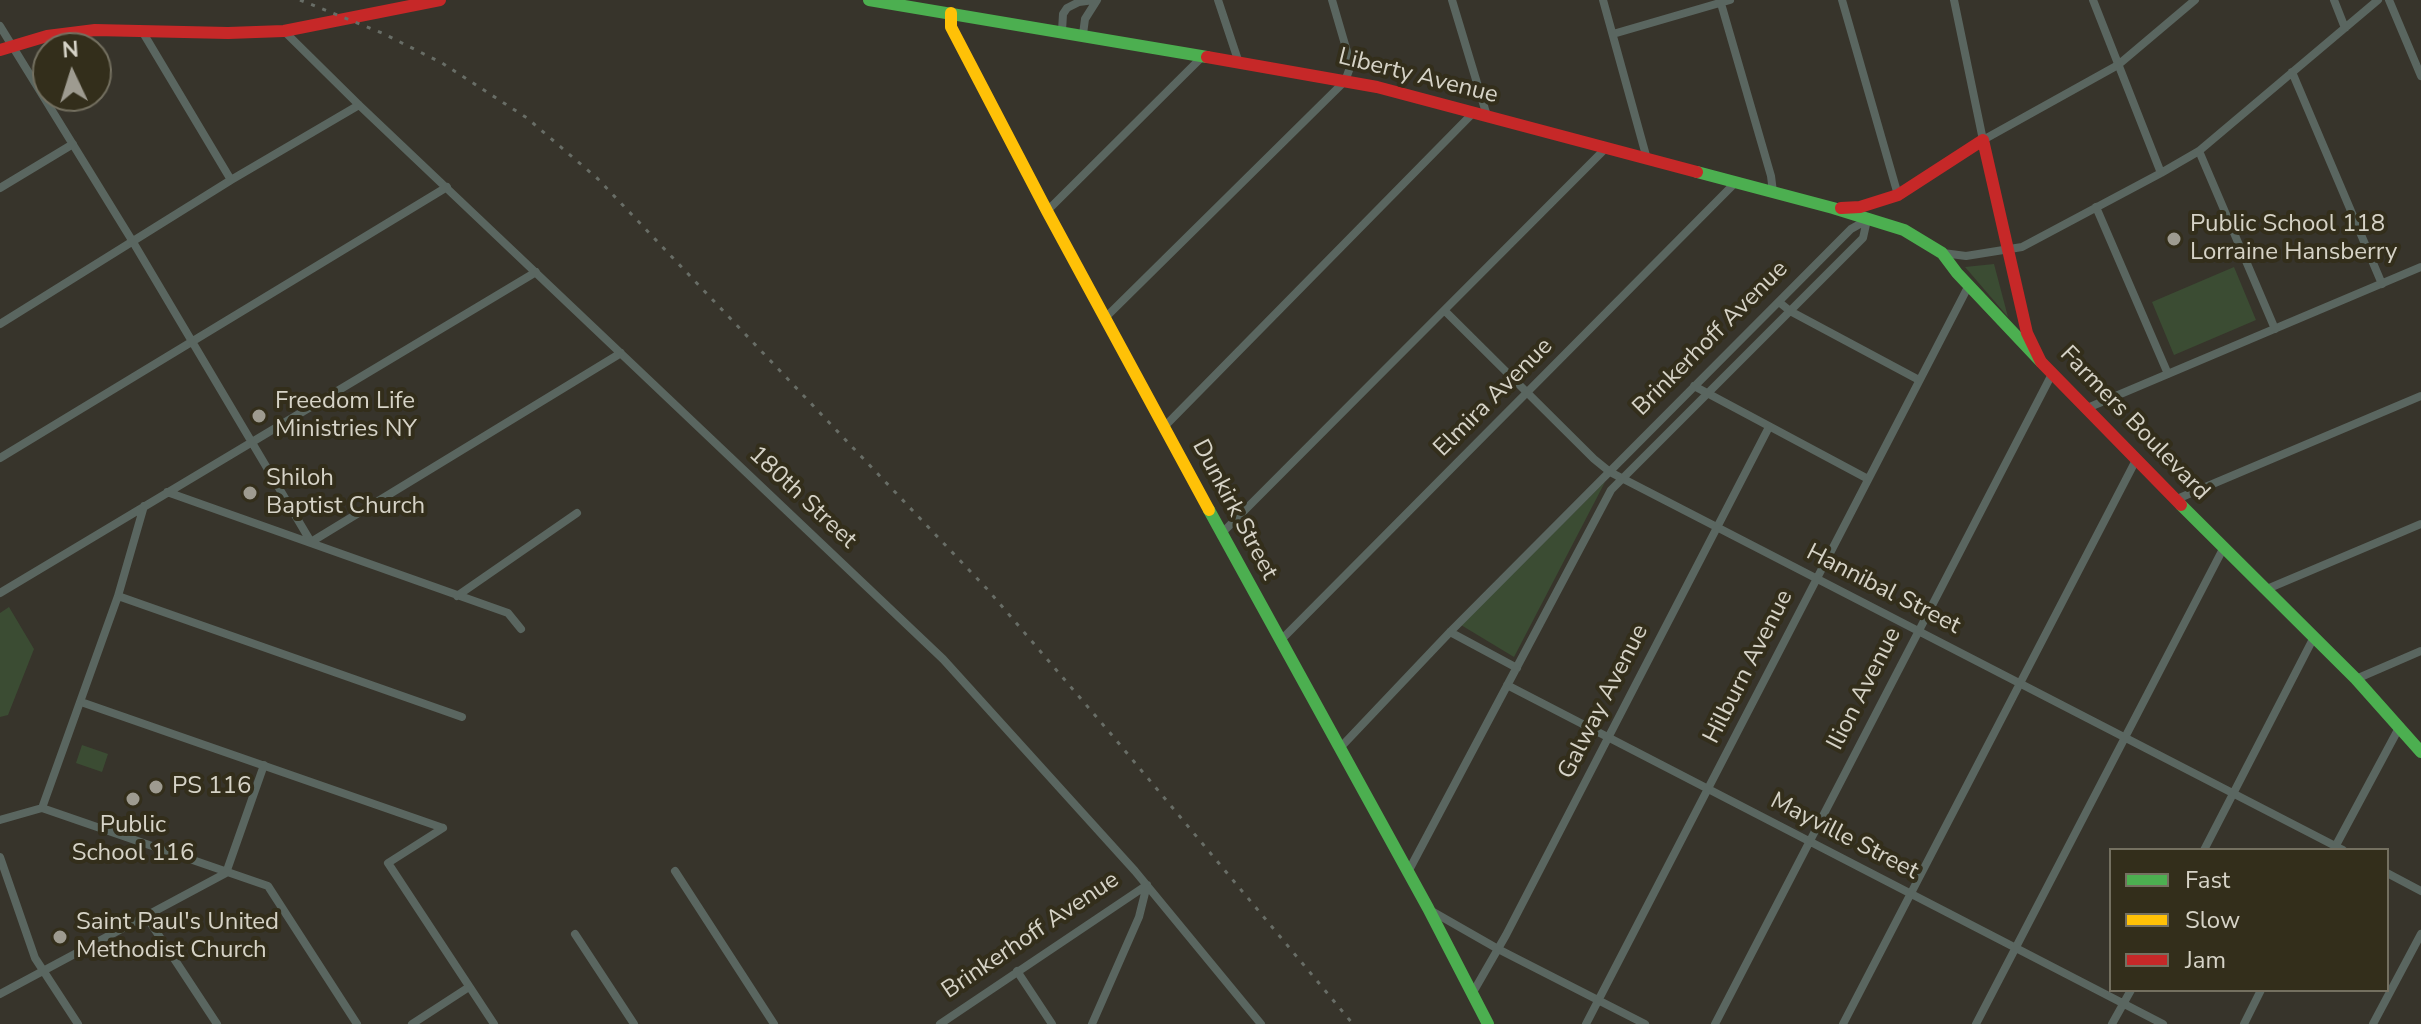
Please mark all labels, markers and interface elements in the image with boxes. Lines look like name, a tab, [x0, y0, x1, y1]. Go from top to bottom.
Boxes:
north arrow	[32, 32, 112, 112]
text: N	[61, 35, 80, 66]
street label: Liberty Avenue	[1335, 43, 1501, 111]
place label: Public School 118 Lorraine Hansberry	[2190, 211, 2397, 267]
marker: Public School 118 Lorraine Hansberry	[2165, 230, 2183, 248]
street label: Brinkerhoff Avenue	[1628, 256, 1794, 422]
street label: Elmira Avenue	[1429, 333, 1559, 463]
street label: Farmers Boulevard	[2053, 341, 2215, 507]
place label: Freedom Life Ministries NY	[275, 388, 417, 444]
marker: Freedom Life Ministries NY	[250, 407, 268, 425]
street label: Dunkirk Street	[1185, 435, 1283, 585]
street label: 180th Street	[742, 441, 862, 555]
place label: Shiloh Baptist Church	[266, 465, 425, 521]
marker: Shiloh Baptist Church	[241, 484, 259, 502]
street label: Hannibal Street	[1801, 539, 1965, 641]
street label: Hilburn Avenue	[1698, 585, 1800, 749]
street label: Galway Avenue	[1553, 620, 1655, 784]
street label: Ilion Avenue	[1822, 623, 1908, 755]
place label: PS 116	[172, 773, 251, 801]
marker: PS 116	[147, 778, 165, 796]
street label: Mayville Street	[1765, 787, 1923, 887]
marker: Public School 116	[124, 790, 142, 808]
place label: Public School 116	[72, 812, 194, 868]
legend	[2109, 848, 2389, 992]
text: Fast	[2185, 864, 2230, 896]
street label: Brinkerhoff Avenue	[937, 866, 1125, 1006]
text: Slow	[2185, 904, 2240, 936]
place label: Saint Paul's United Methodist Church	[76, 909, 279, 965]
marker: Saint Paul's United Methodist Church	[51, 928, 69, 946]
text: Jam	[2185, 944, 2226, 976]

